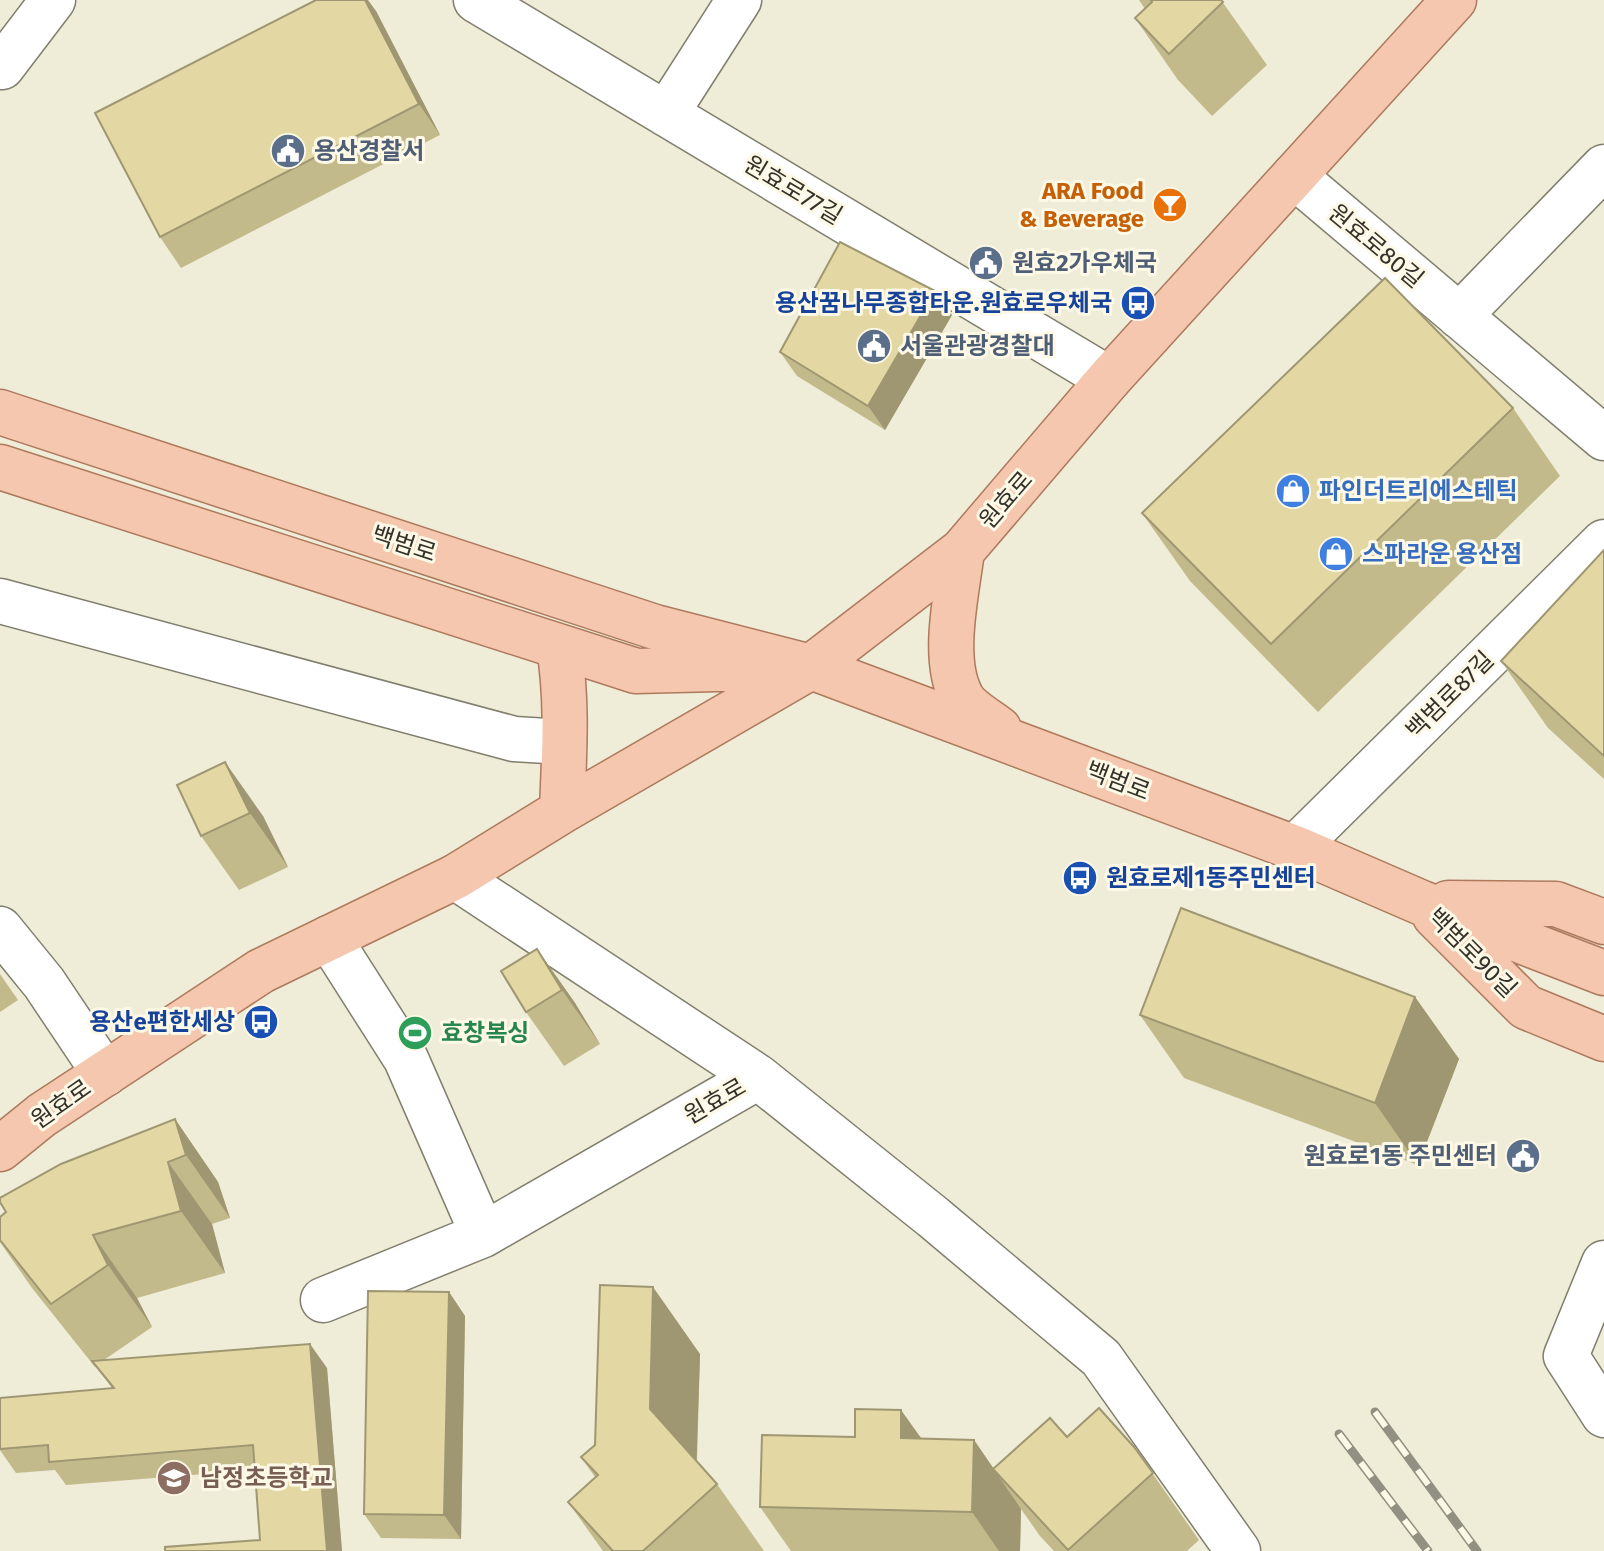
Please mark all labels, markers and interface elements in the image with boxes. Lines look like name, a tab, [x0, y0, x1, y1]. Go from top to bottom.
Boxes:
public building icon: 용산경찰서	[269, 132, 307, 170]
place label: 용산경찰서	[314, 137, 424, 165]
street label: 원효로77길	[739, 150, 847, 230]
place label: ARA Food & Beverage	[1019, 177, 1144, 233]
bar icon: ARA Food & Beverage	[1151, 186, 1189, 224]
street label: 원효로80길	[1323, 198, 1429, 294]
public building icon: 원효2가우체국	[967, 244, 1005, 282]
place label: 원효2가우체국	[1012, 249, 1157, 277]
bus stop icon: 용산꿈나무종합타운.원효로우체국	[1119, 284, 1157, 322]
place label: 용산꿈나무종합타운.원효로우체국	[775, 289, 1112, 317]
public building icon: 서울관광경찰대	[855, 327, 893, 365]
place label: 서울관광경찰대	[900, 332, 1055, 360]
street label: 원효로	[974, 466, 1038, 534]
shop icon: 파인더트리에스테틱	[1274, 472, 1312, 510]
place label: 파인더트리에스테틱	[1319, 477, 1518, 505]
street label: 백범로	[368, 520, 440, 568]
shop icon: 스파라운 용산점	[1317, 535, 1355, 573]
place label: 스파라운 용산점	[1362, 540, 1522, 568]
street label: 백범로87길	[1401, 646, 1499, 744]
street label: 백범로	[1082, 756, 1154, 806]
bus stop icon: 원효로제1동주민센터	[1061, 859, 1099, 897]
place label: 원효로제1동주민센터	[1106, 864, 1316, 892]
street label: 백범로90길	[1422, 903, 1522, 1003]
bus stop icon: 용산e편한세상	[242, 1003, 280, 1041]
place label: 용산e편한세상	[89, 1008, 235, 1036]
sports icon: 효창복싱	[396, 1014, 434, 1052]
place label: 효창복싱	[441, 1019, 529, 1047]
street label: 원효로	[679, 1072, 751, 1130]
street label: 원효로	[26, 1074, 96, 1134]
public building icon: 원효로1동 주민센터	[1504, 1137, 1542, 1175]
place label: 원효로1동 주민센터	[1304, 1142, 1497, 1170]
school or university icon: 남정초등학교	[155, 1459, 193, 1497]
place label: 남정초등학교	[200, 1464, 332, 1492]

